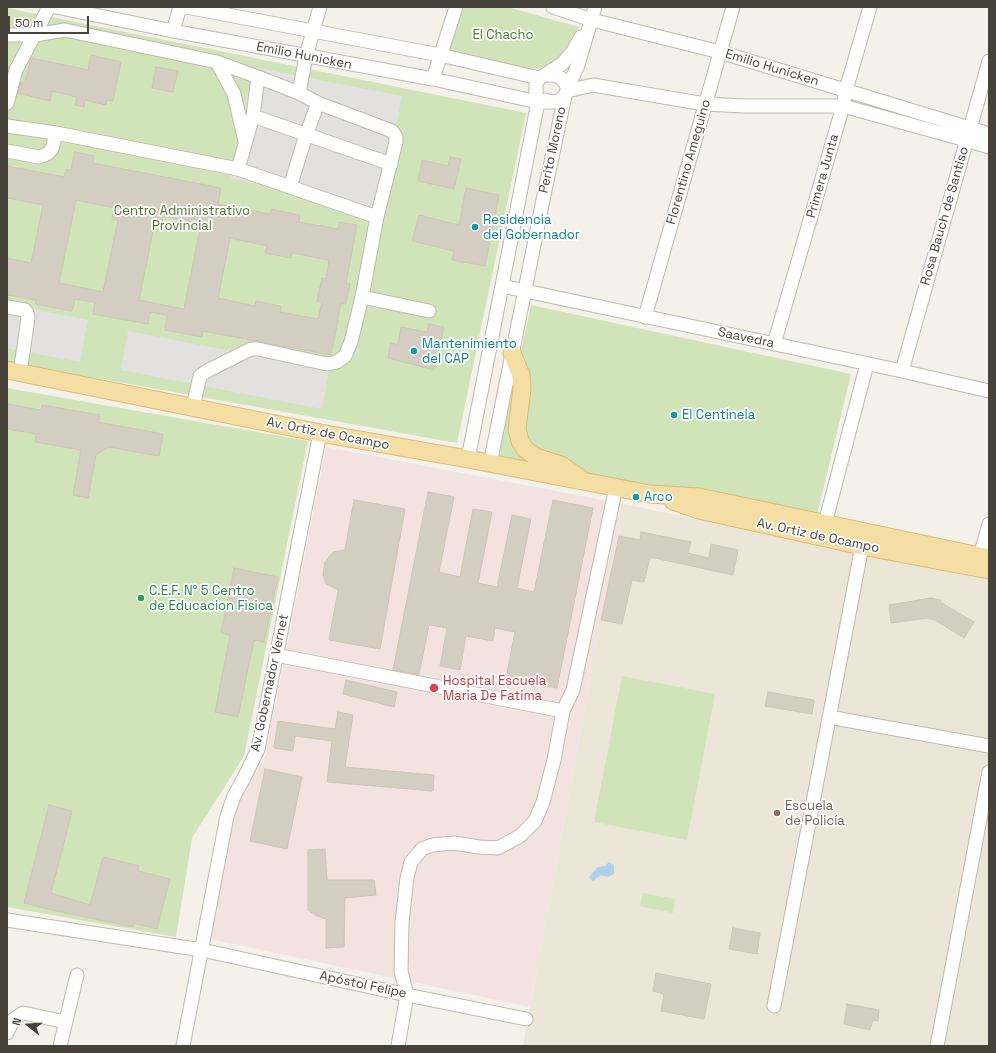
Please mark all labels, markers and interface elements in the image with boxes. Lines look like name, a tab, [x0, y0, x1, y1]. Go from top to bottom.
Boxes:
scale bar	[10, 8, 91, 34]
text: 50 m	[15, 15, 43, 31]
park label: El Chacho	[472, 27, 534, 43]
street label: Emilio Hunicken	[255, 39, 353, 73]
street label: Emilio Hunicken	[723, 46, 821, 90]
street label: Florentino Ameguino	[664, 98, 714, 226]
street label: Perito Moreno	[536, 105, 570, 195]
street label: Primera Junta	[804, 132, 842, 220]
street label: Rosa Bauch de Santiso	[918, 145, 972, 287]
park label: Centro Administrativo Provincial	[114, 203, 250, 234]
place label: Residencia del Gobernador	[483, 212, 580, 243]
marker: Residencia del Gobernador	[470, 222, 480, 232]
street label: Saavedra	[716, 324, 776, 352]
place label: Mantenimiento del CAP	[422, 336, 517, 367]
marker: Mantenimiento del CAP	[409, 346, 419, 356]
place label: El Centinela	[682, 407, 755, 423]
marker: El Centinela	[669, 410, 679, 420]
street label: Av. Ortiz de Ocampo	[265, 414, 391, 454]
place label: Arco	[644, 489, 673, 505]
marker: Arco	[631, 492, 641, 502]
street label: Av. Ortiz de Ocampo	[755, 515, 881, 557]
place label: C.E.F. N° 5 Centro de Educacion Fisica	[149, 583, 273, 614]
marker: C.E.F. N° 5 Centro de Educacion Fisica	[136, 593, 146, 603]
street label: Av. Gobernador Vernet	[248, 613, 292, 753]
place label: Hospital Escuela Maria De Fatima	[443, 673, 546, 704]
marker: Hospital Escuela Maria De Fatima	[428, 682, 440, 694]
place label: Escuela de Policía	[785, 798, 845, 829]
marker: Escuela de Policía	[772, 808, 782, 818]
street label: Apóstol Felipe	[318, 968, 408, 1002]
north arrow	[8, 1005, 48, 1045]
text: N	[9, 1016, 24, 1027]

